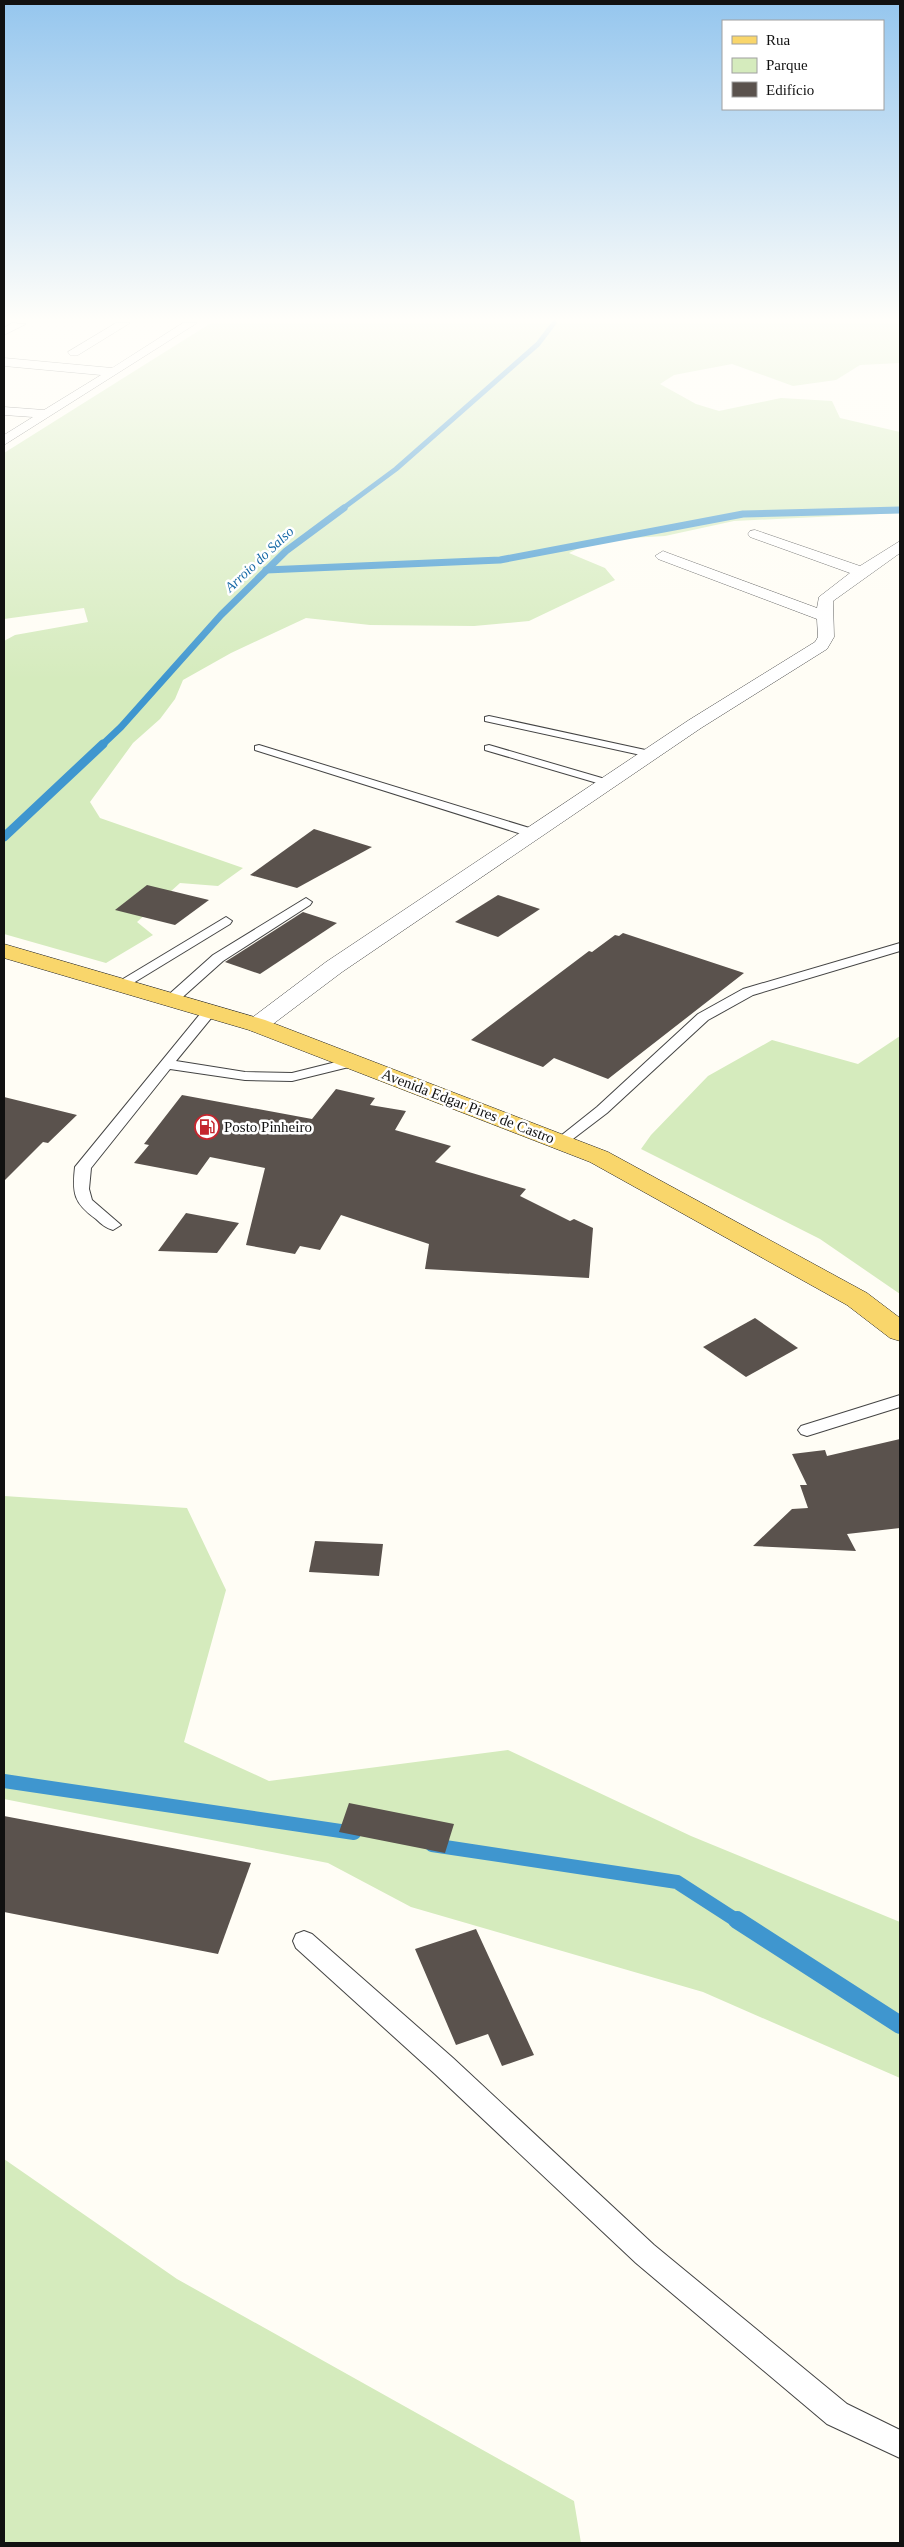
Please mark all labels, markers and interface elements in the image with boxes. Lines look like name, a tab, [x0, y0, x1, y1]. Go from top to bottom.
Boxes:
legend	[722, 20, 884, 110]
text: Rua	[766, 32, 791, 48]
text: Parque	[766, 57, 808, 73]
text: Edifício	[766, 82, 814, 98]
water label: Arroio do Salso	[221, 524, 297, 596]
street label: Avenida Edgar Pires de Castro	[379, 1066, 557, 1146]
fuel station icon: Posto Pinheiro	[194, 1114, 220, 1140]
place label: Posto Pinheiro	[224, 1119, 312, 1135]

